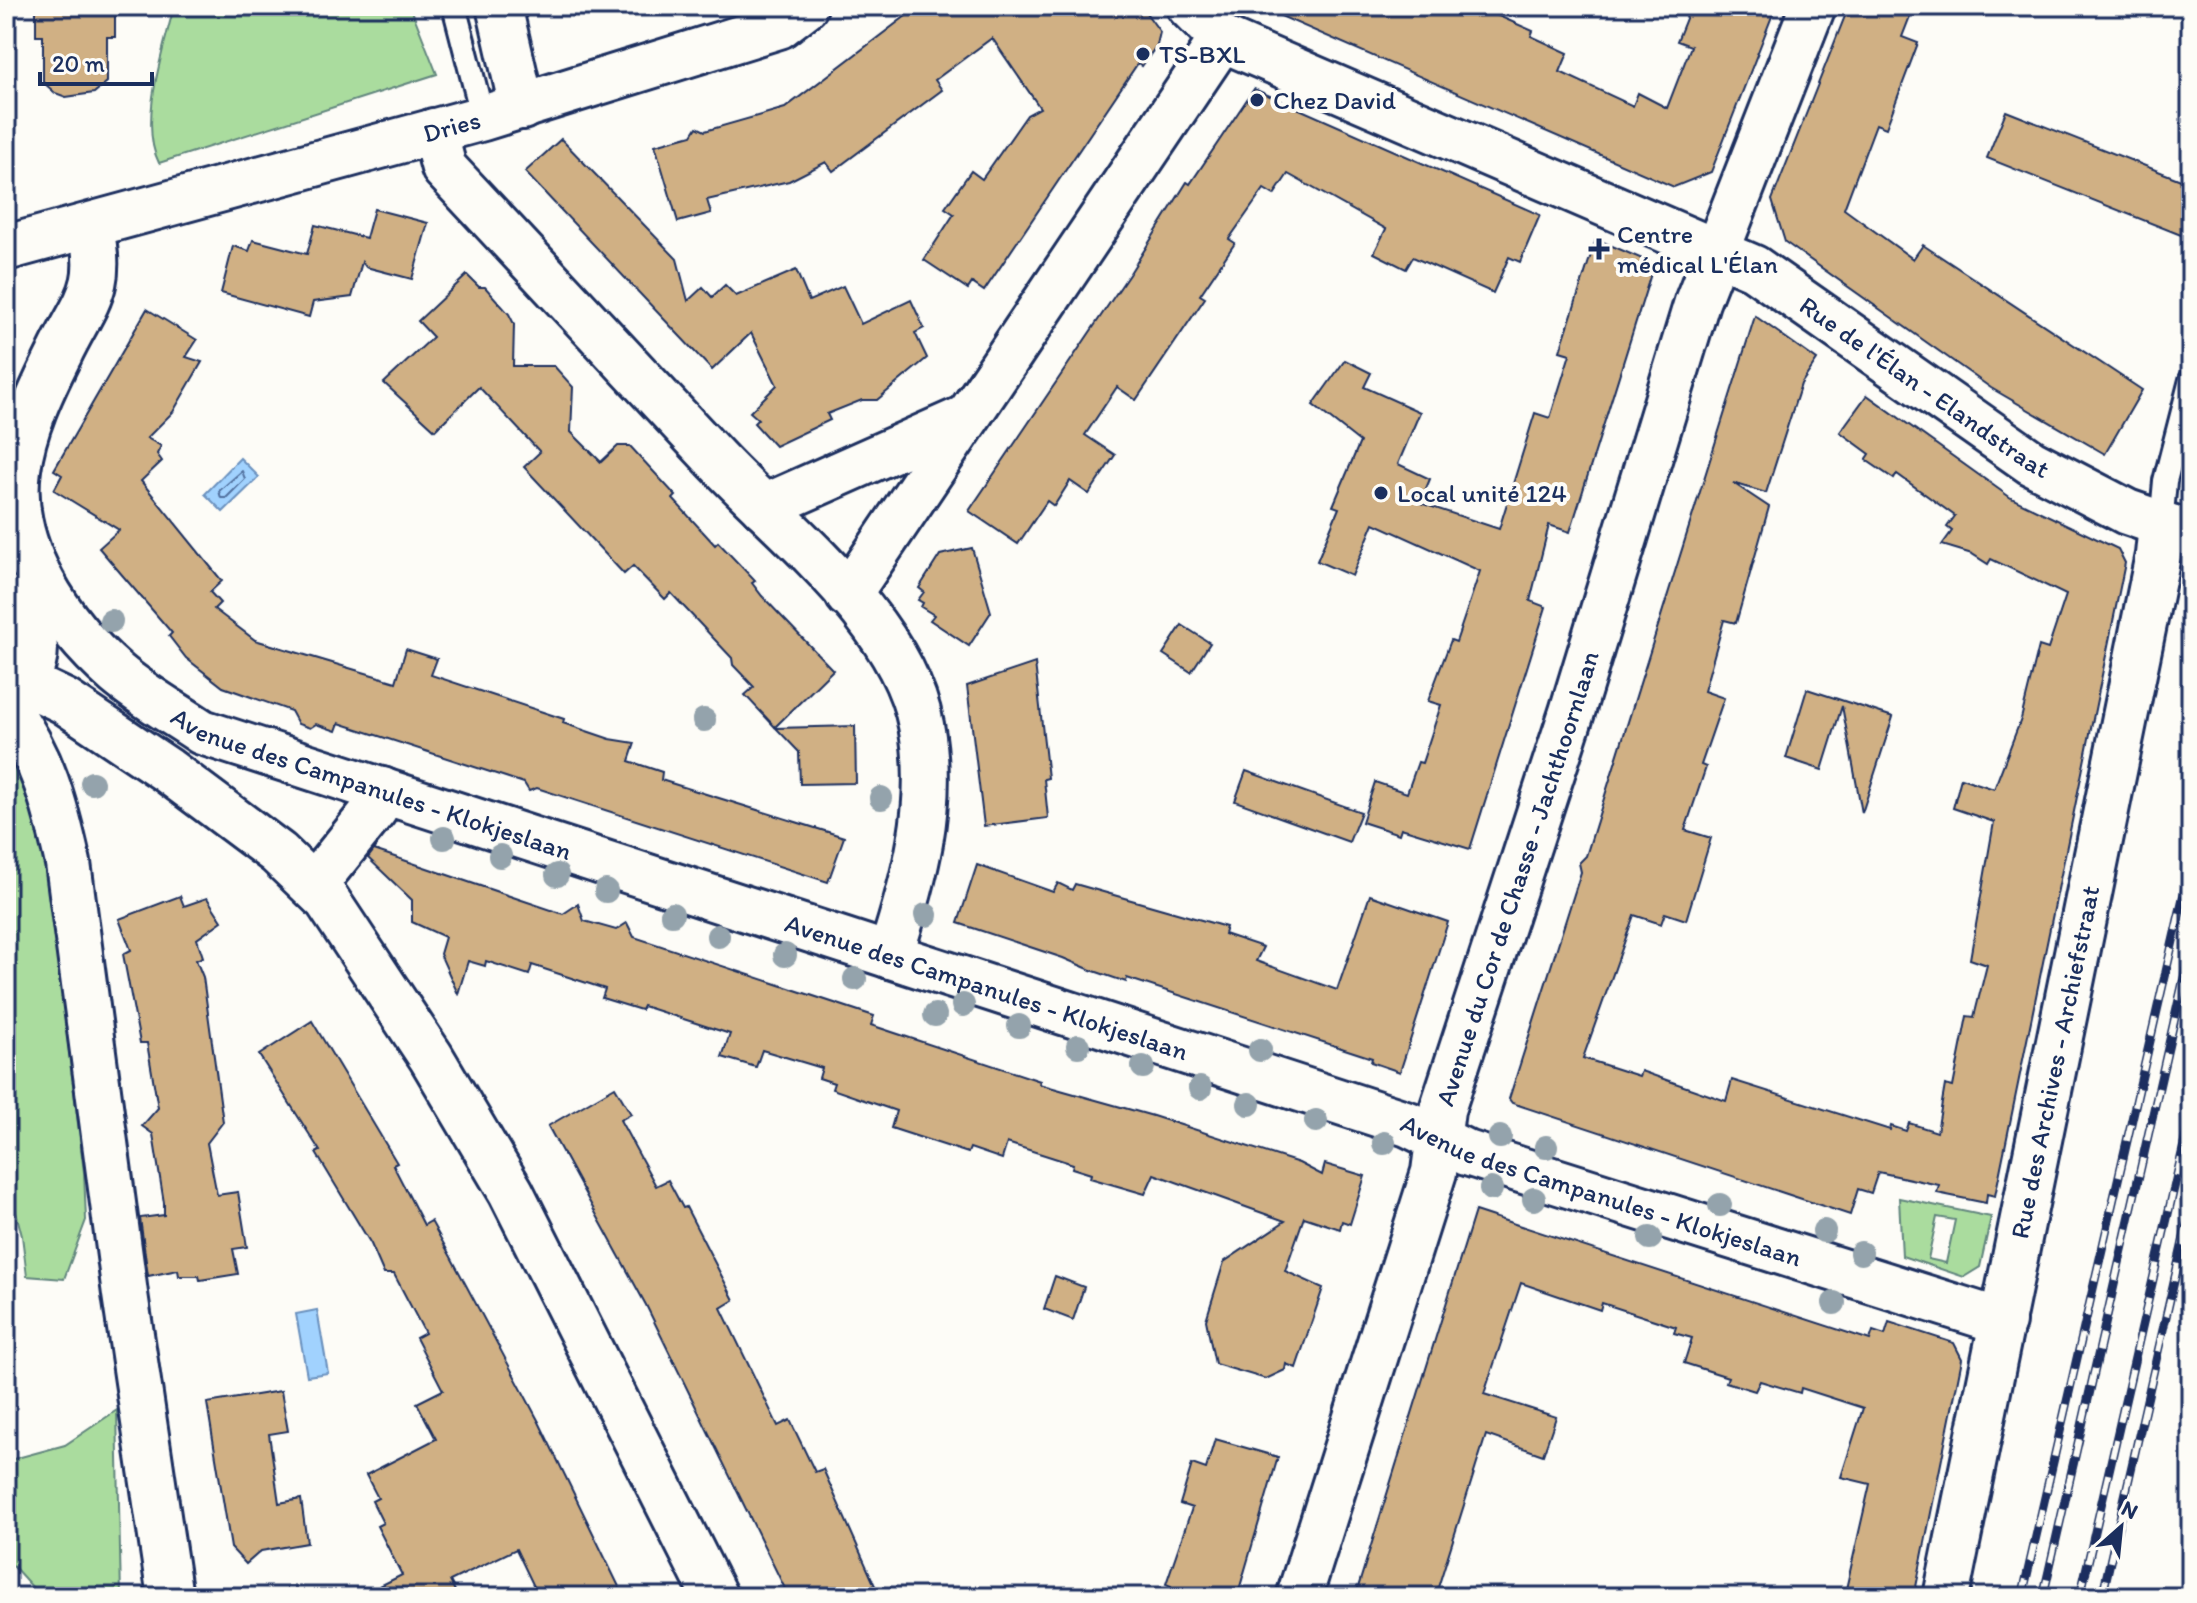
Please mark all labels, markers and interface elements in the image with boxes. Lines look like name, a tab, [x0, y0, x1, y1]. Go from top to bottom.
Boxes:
scale bar	[40, 36, 152, 86]
place label: TS-BXL	[1159, 38, 1245, 70]
marker: TS-BXL	[1134, 45, 1152, 63]
text: 20 m	[52, 49, 105, 78]
place label: Chez David	[1273, 84, 1397, 116]
marker: Chez David	[1248, 91, 1266, 109]
street label: Dries	[419, 103, 484, 150]
place label: Centre médical L'Élan	[1617, 218, 1778, 280]
marker: Centre médical L'Élan	[1588, 238, 1610, 260]
street label: Rue de l'Élan - Elandstraat	[1793, 289, 2055, 485]
place label: Local unité 124	[1397, 477, 1567, 509]
marker: Local unité 124	[1372, 484, 1390, 502]
street label: Avenue du Cor de Chasse - Jachthoornlaan	[1428, 647, 1606, 1110]
street label: Avenue des Campanules - Klokjeslaan	[165, 700, 576, 867]
street label: Rue des Archives - Archiefstraat	[2003, 882, 2106, 1241]
street label: Avenue des Campanules - Klokjeslaan	[781, 907, 1192, 1068]
street label: Avenue des Campanules - Klokjeslaan	[1396, 1107, 1806, 1274]
north arrow	[2081, 1487, 2161, 1567]
text: N	[2117, 1494, 2143, 1525]

